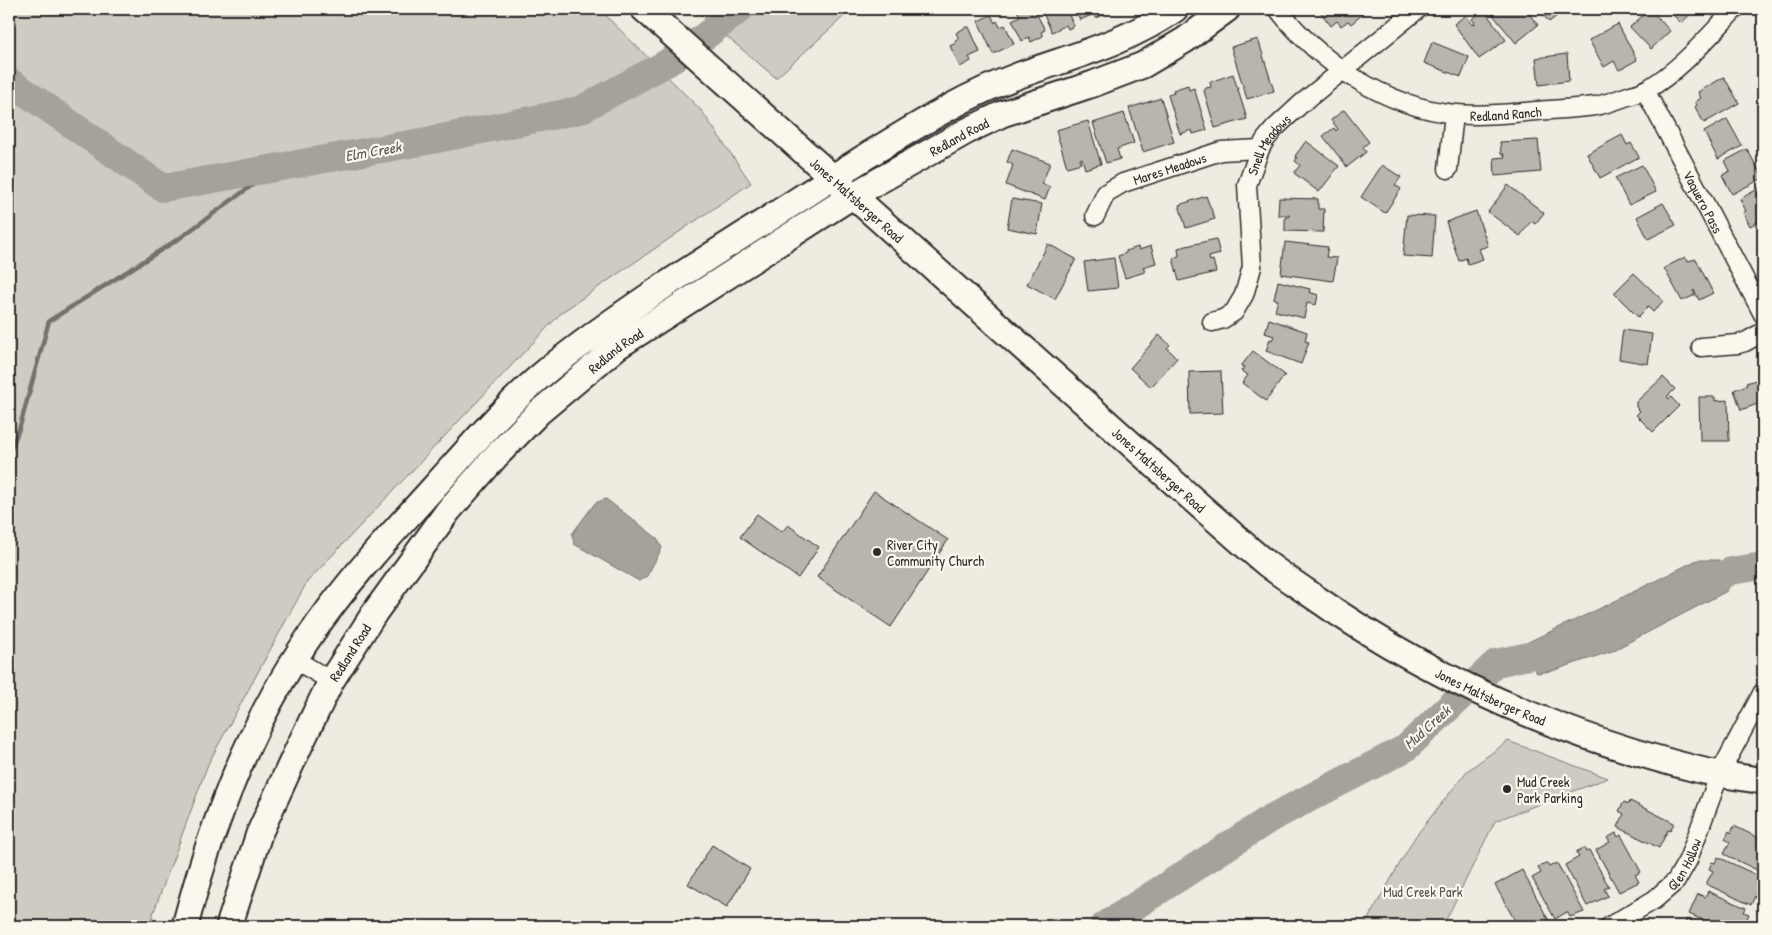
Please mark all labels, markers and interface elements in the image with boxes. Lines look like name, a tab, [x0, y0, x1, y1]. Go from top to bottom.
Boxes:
street label: Redland Ranch	[1470, 101, 1542, 124]
street label: Snell Meadows	[1242, 109, 1294, 177]
street label: Redland Road	[926, 112, 992, 160]
water label: Elm Creek	[343, 135, 404, 166]
street label: Mares Meadows	[1130, 147, 1208, 189]
street label: Jones Maltsberger Road	[806, 153, 909, 247]
street label: Vaquero Pass	[1679, 167, 1728, 236]
street label: Redland Road	[583, 323, 647, 377]
street label: Jones Maltsberger Road	[1108, 423, 1211, 517]
place label: River City Community Church	[887, 535, 984, 571]
marker: River City Community Church	[871, 546, 883, 558]
street label: Redland Road	[324, 619, 375, 685]
street label: Jones Maltsberger Road	[1432, 663, 1549, 730]
water label: Mud Creek	[1399, 699, 1456, 754]
place label: Mud Creek Park Parking	[1517, 772, 1583, 808]
marker: Mud Creek Park Parking	[1501, 783, 1513, 795]
street label: Glen Hollow	[1663, 835, 1705, 894]
park label: Mud Creek Park	[1383, 882, 1463, 901]

